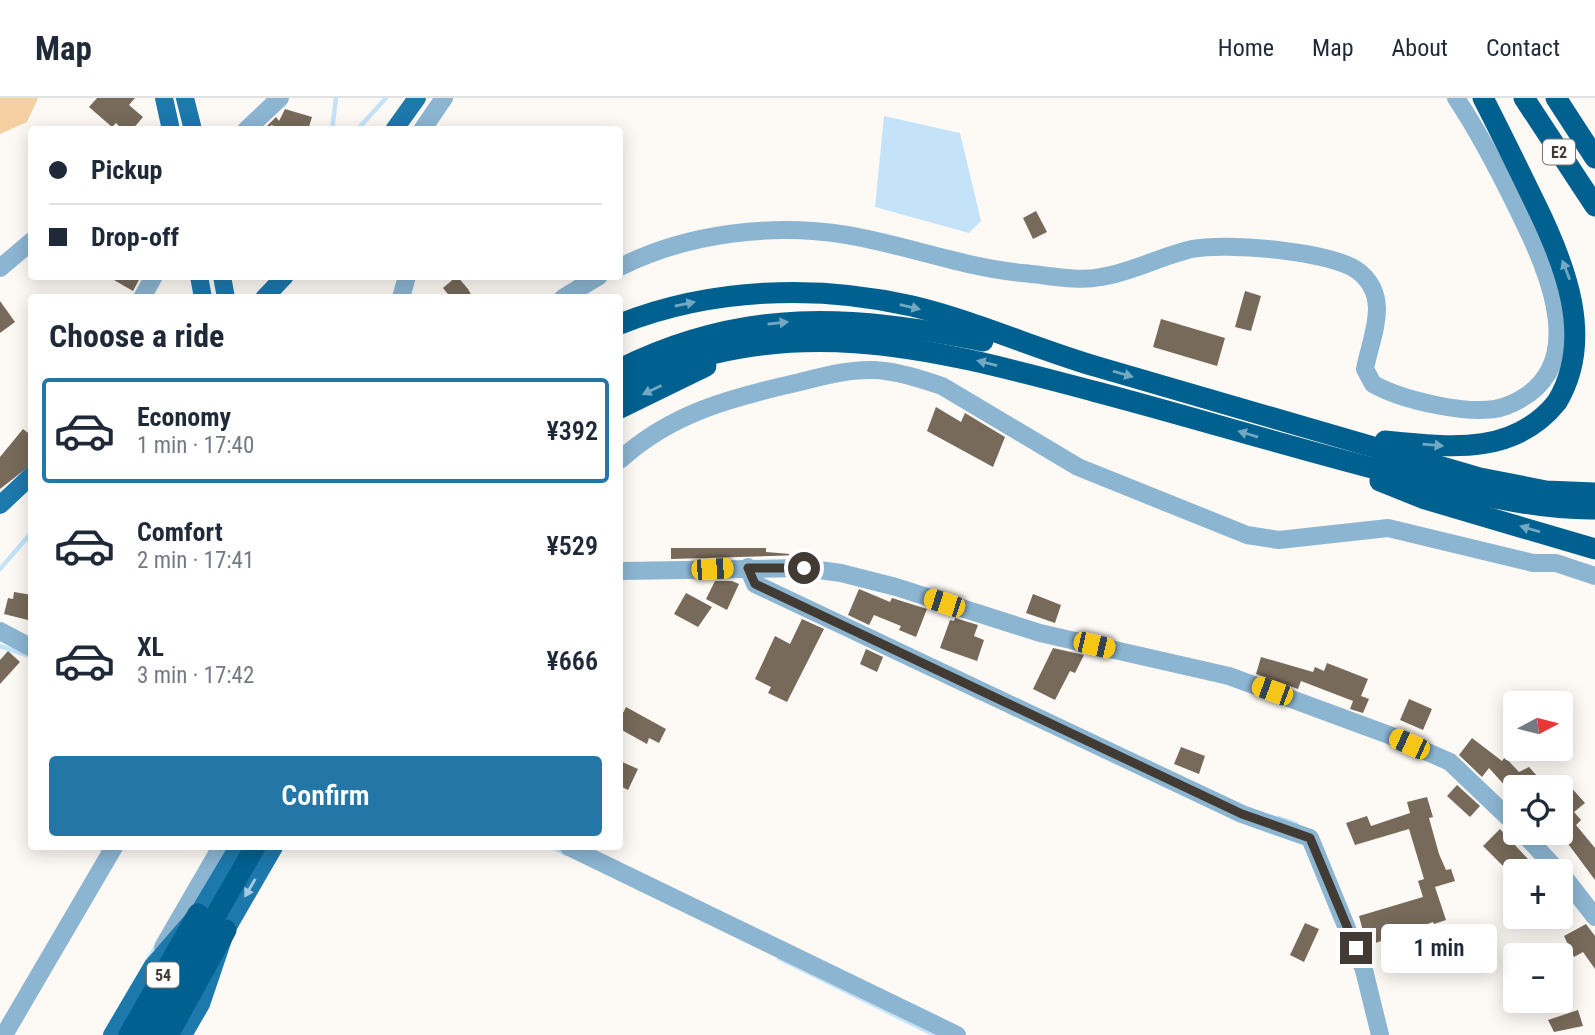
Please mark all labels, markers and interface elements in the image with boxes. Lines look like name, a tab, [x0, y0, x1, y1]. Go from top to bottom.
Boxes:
text: Map	[35, 29, 92, 68]
text: Home	[1218, 34, 1274, 62]
text: Map	[1312, 34, 1354, 62]
text: About	[1392, 34, 1448, 62]
text: Contact	[1486, 34, 1560, 62]
road number: E2	[1543, 140, 1575, 164]
text: Pickup	[91, 155, 162, 185]
text: Drop-off	[91, 222, 179, 252]
one-way arrow	[1560, 260, 1571, 281]
one-way arrow	[674, 299, 696, 310]
one-way arrow	[899, 301, 921, 312]
text: Choose a ride	[49, 317, 224, 355]
one-way arrow	[767, 317, 789, 328]
one-way arrow	[976, 357, 998, 368]
one-way arrow	[1112, 370, 1133, 380]
one-way arrow	[642, 384, 662, 396]
icon: car	[53, 399, 116, 462]
text: Economy	[137, 402, 231, 432]
text: ¥392	[546, 416, 598, 446]
one-way arrow	[1237, 428, 1258, 438]
text: 1 min · 17:40	[137, 432, 254, 459]
one-way arrow	[1423, 440, 1445, 451]
icon: car	[53, 514, 116, 577]
text: Comfort	[137, 517, 223, 547]
one-way arrow	[1519, 523, 1540, 533]
text: ¥529	[546, 531, 598, 561]
text: 2 min · 17:41	[137, 547, 254, 574]
route start	[788, 552, 820, 584]
car	[691, 557, 734, 581]
car	[921, 587, 968, 619]
icon: car	[53, 629, 116, 692]
car	[1072, 630, 1117, 660]
text: XL	[137, 632, 164, 662]
text: ¥666	[546, 646, 598, 676]
text: 3 min · 17:42	[137, 662, 254, 689]
car	[1249, 674, 1296, 708]
north arrow	[1503, 691, 1573, 761]
map controls	[1503, 691, 1573, 1013]
car	[1386, 726, 1433, 762]
button: Confirm	[49, 756, 602, 836]
button: locate	[1503, 775, 1573, 845]
button: +	[1503, 859, 1573, 929]
one-way arrow	[244, 879, 256, 898]
callout: 1 min	[1380, 924, 1496, 972]
route end	[1340, 932, 1372, 964]
text: 1 min	[1414, 935, 1464, 962]
button: −	[1503, 943, 1573, 1013]
road number: 54	[147, 962, 179, 988]

